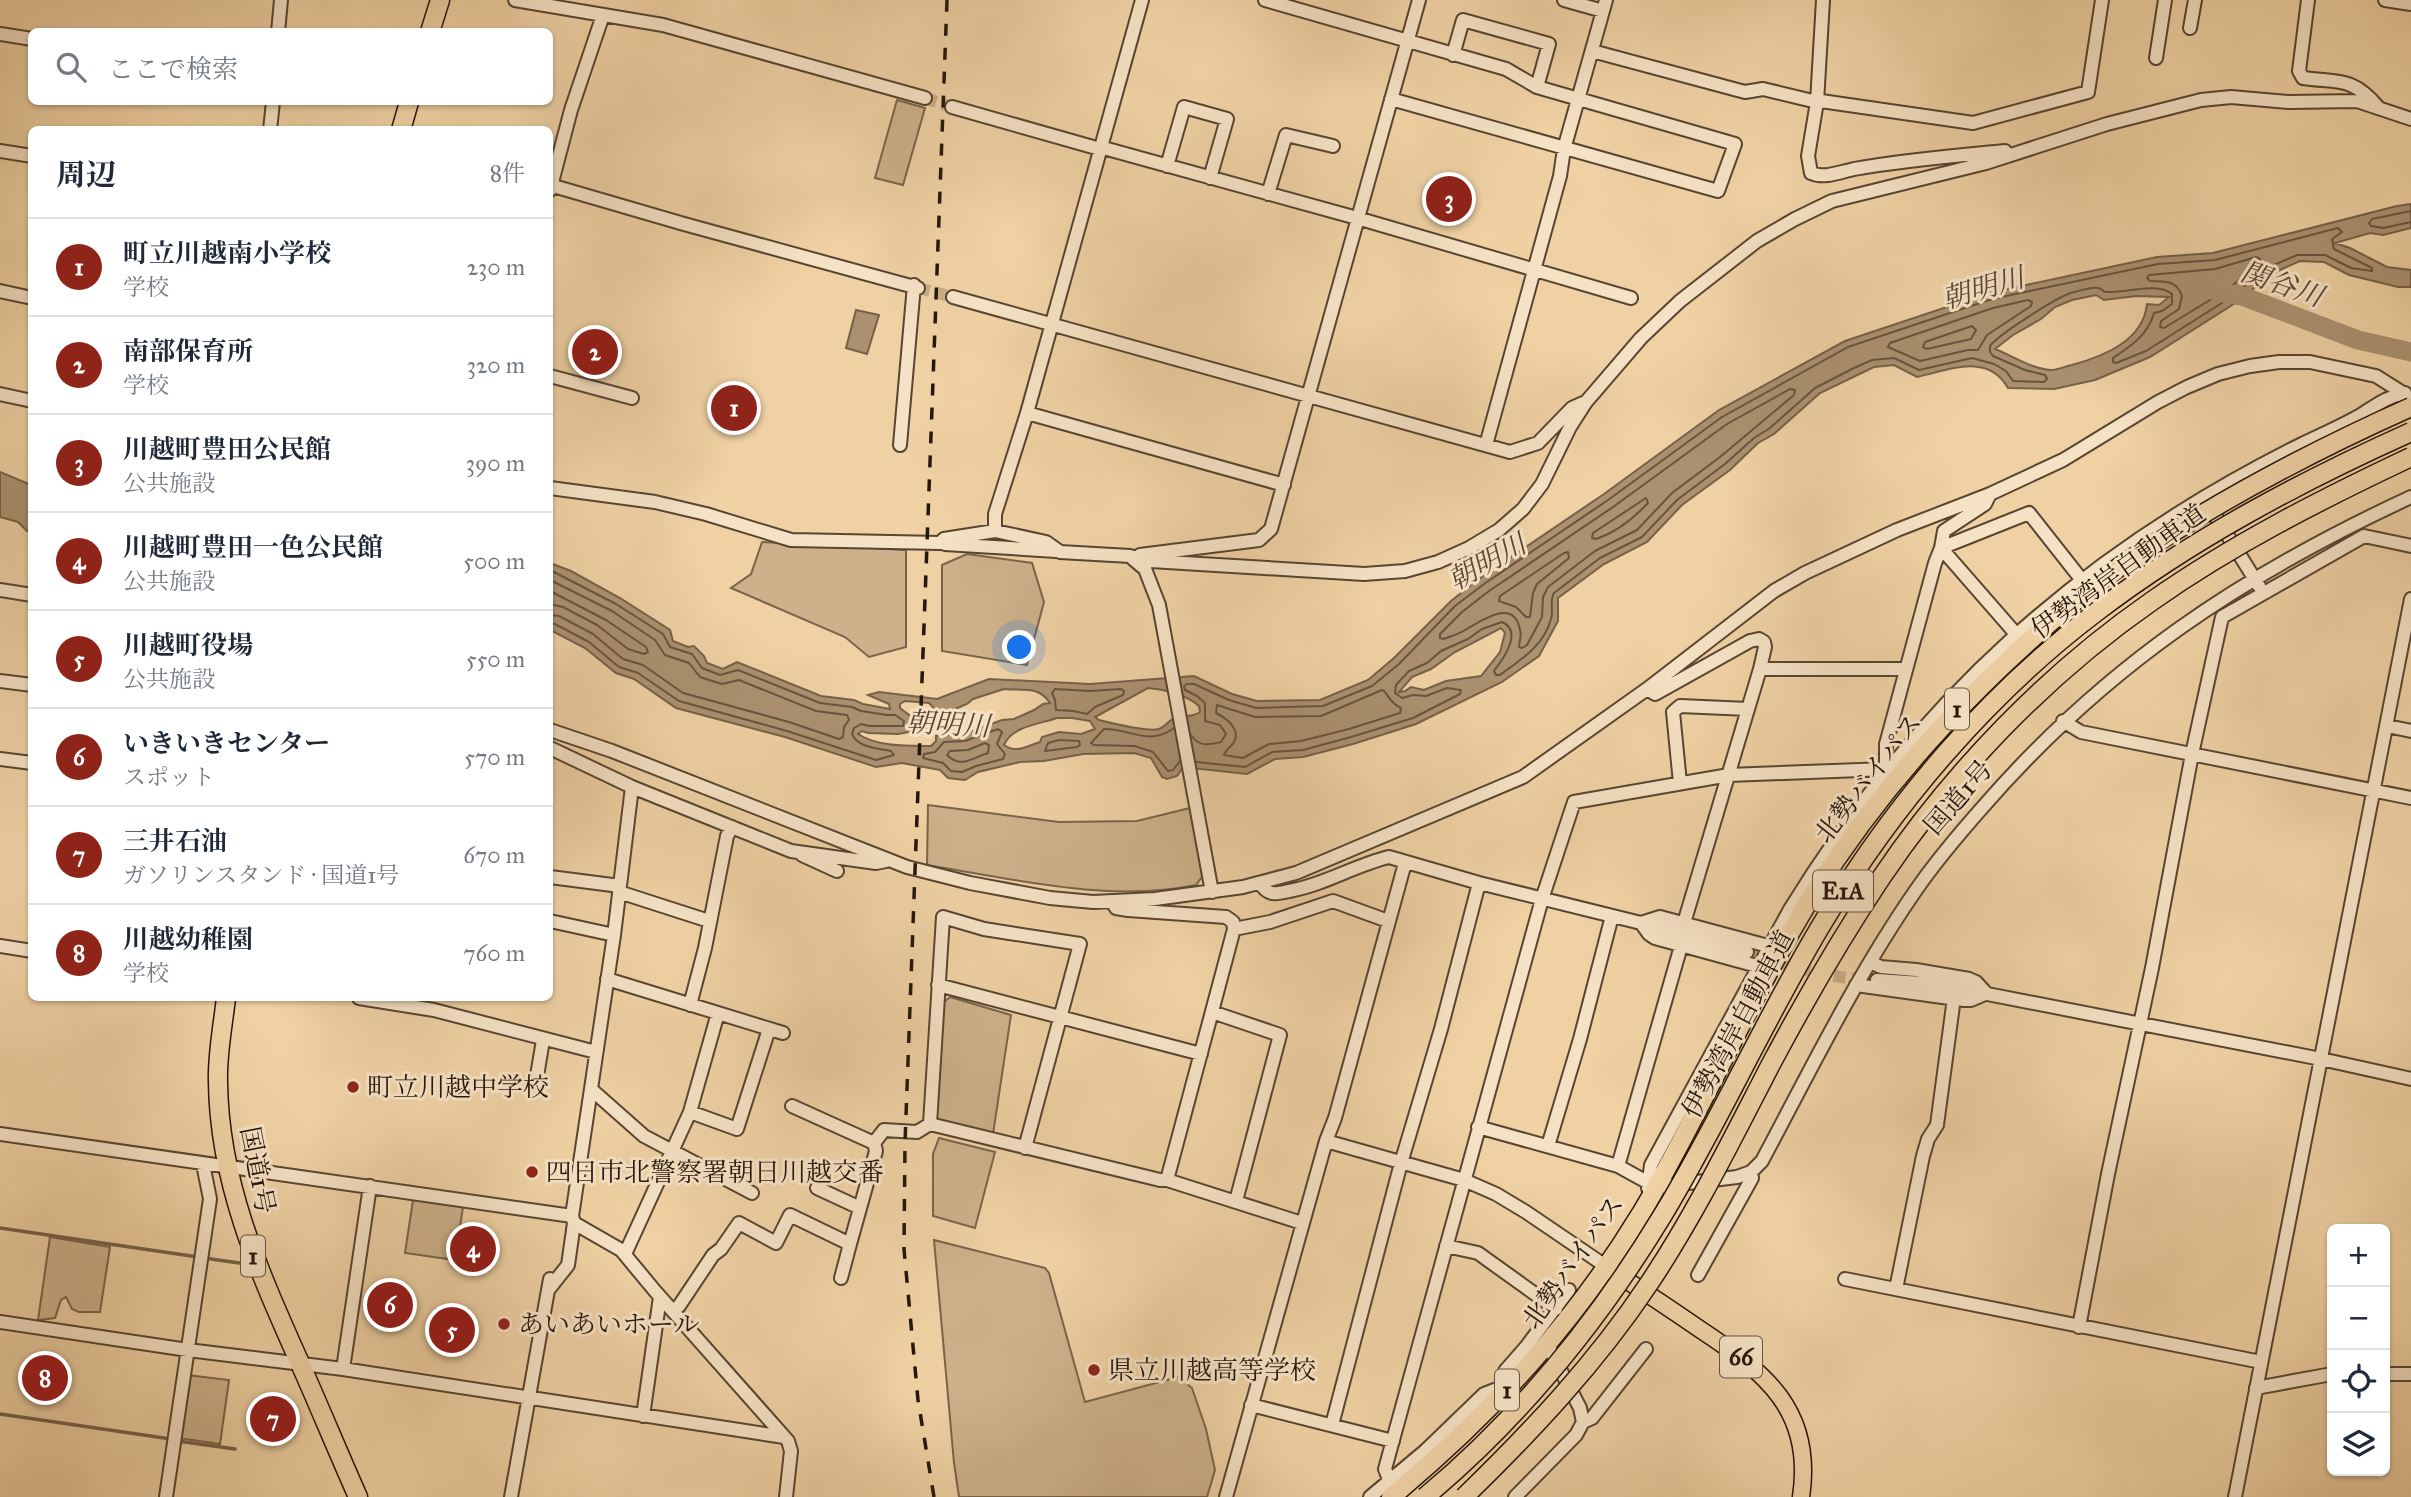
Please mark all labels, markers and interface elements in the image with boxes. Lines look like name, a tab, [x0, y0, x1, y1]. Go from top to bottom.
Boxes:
search box	[28, 28, 553, 105]
icon: search	[52, 48, 90, 86]
text: ここで検索	[108, 53, 238, 85]
text: 周辺	[56, 157, 116, 193]
text: 8件	[490, 159, 525, 187]
pin: 3	[1426, 173, 1472, 225]
text: 町立川越南小学校	[123, 237, 331, 269]
text: 1	[74, 253, 84, 281]
text: 230 m	[467, 253, 525, 281]
water label: 関谷川	[2237, 254, 2330, 315]
water label: 朝明川	[1938, 259, 2031, 316]
text: 学校	[123, 273, 169, 301]
pin: 2	[572, 326, 618, 378]
text: 南部保育所	[123, 335, 253, 367]
text: 2	[73, 351, 85, 379]
text: 320 m	[467, 351, 525, 379]
text: 学校	[123, 371, 169, 399]
pin: 1	[711, 382, 757, 434]
text: 川越町豊田公民館	[123, 433, 331, 465]
text: 3	[74, 449, 84, 477]
text: 390 m	[466, 449, 525, 477]
text: 公共施設	[123, 469, 215, 497]
street label: 伊勢湾岸自動車道	[2024, 497, 2212, 645]
water label: 朝明川	[1442, 525, 1535, 598]
text: 川越町豊田一色公民館	[123, 531, 383, 563]
text: 4	[73, 547, 85, 575]
text: 500 m	[463, 547, 525, 575]
text: 公共施設	[123, 567, 215, 595]
text: 川越町役場	[123, 629, 253, 661]
your location	[1002, 630, 1036, 664]
text: 5	[74, 645, 84, 673]
text: 550 m	[466, 645, 525, 673]
text: 公共施設	[123, 665, 215, 693]
road number: 1	[1945, 688, 1969, 730]
water label: 朝明川	[905, 704, 994, 744]
street label: 北勢バイパス	[1808, 707, 1928, 849]
text: いきいきセンター	[123, 727, 330, 759]
text: 6	[73, 743, 85, 771]
text: 570 m	[464, 743, 525, 771]
street label: 国道1号	[1917, 753, 1999, 841]
text: スポット	[123, 763, 215, 791]
text: 三井石油	[123, 825, 227, 857]
text: 7	[73, 841, 85, 869]
text: 670 m	[463, 841, 525, 869]
text: ガソリンスタンド · 国道1号	[123, 861, 399, 889]
road number: E1A	[1813, 870, 1873, 912]
text: 川越幼稚園	[123, 923, 253, 955]
street label: 伊勢湾岸自動車道	[1675, 925, 1801, 1123]
text: 8	[73, 939, 85, 967]
text: 760 m	[463, 939, 525, 967]
text: 学校	[123, 959, 169, 987]
place label: 町立川越中学校	[367, 1071, 549, 1103]
marker: 町立川越中学校	[345, 1079, 361, 1095]
street label: 国道1号	[234, 1124, 282, 1216]
place label: 四日市北警察署朝日川越交番	[546, 1156, 884, 1188]
marker: 四日市北警察署朝日川越交番	[524, 1164, 540, 1180]
street label: 北勢バイパス	[1515, 1189, 1631, 1335]
pin: 4	[450, 1223, 496, 1275]
map controls	[2327, 1224, 2390, 1476]
button: +	[2327, 1224, 2390, 1287]
road number: 1	[241, 1236, 265, 1276]
pin: 6	[367, 1279, 413, 1331]
button: −	[2327, 1287, 2390, 1350]
pin: 5	[429, 1304, 475, 1356]
place label: あいあいホール	[518, 1308, 699, 1340]
marker: あいあいホール	[496, 1316, 512, 1332]
road number: 66	[1720, 1336, 1762, 1378]
button: locate	[2327, 1350, 2390, 1413]
pin: 8	[22, 1352, 68, 1404]
place label: 県立川越高等学校	[1108, 1354, 1316, 1386]
marker: 県立川越高等学校	[1086, 1362, 1102, 1378]
road number: 1	[1495, 1370, 1519, 1410]
pin: 7	[250, 1393, 296, 1445]
button: layers	[2327, 1413, 2390, 1476]

